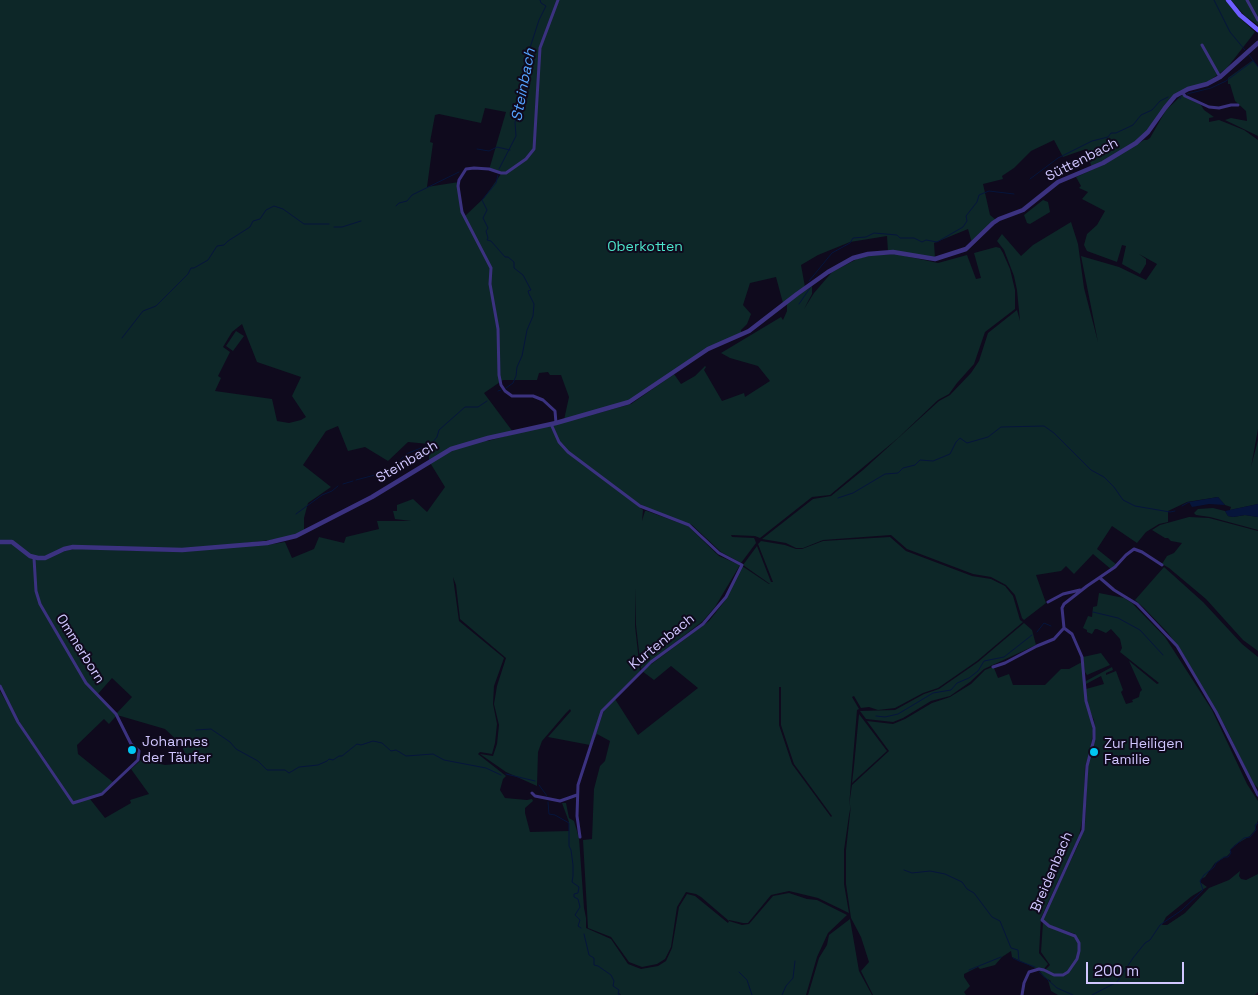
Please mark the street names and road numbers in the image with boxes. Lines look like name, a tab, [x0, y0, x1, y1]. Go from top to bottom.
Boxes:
street label: Süttenbach	[1043, 135, 1121, 185]
street label: Steinbach	[373, 437, 441, 487]
street label: Ommerborn	[52, 611, 108, 687]
street label: Kurtenbach	[626, 611, 698, 673]
street label: Breidenbach	[1028, 829, 1076, 915]

